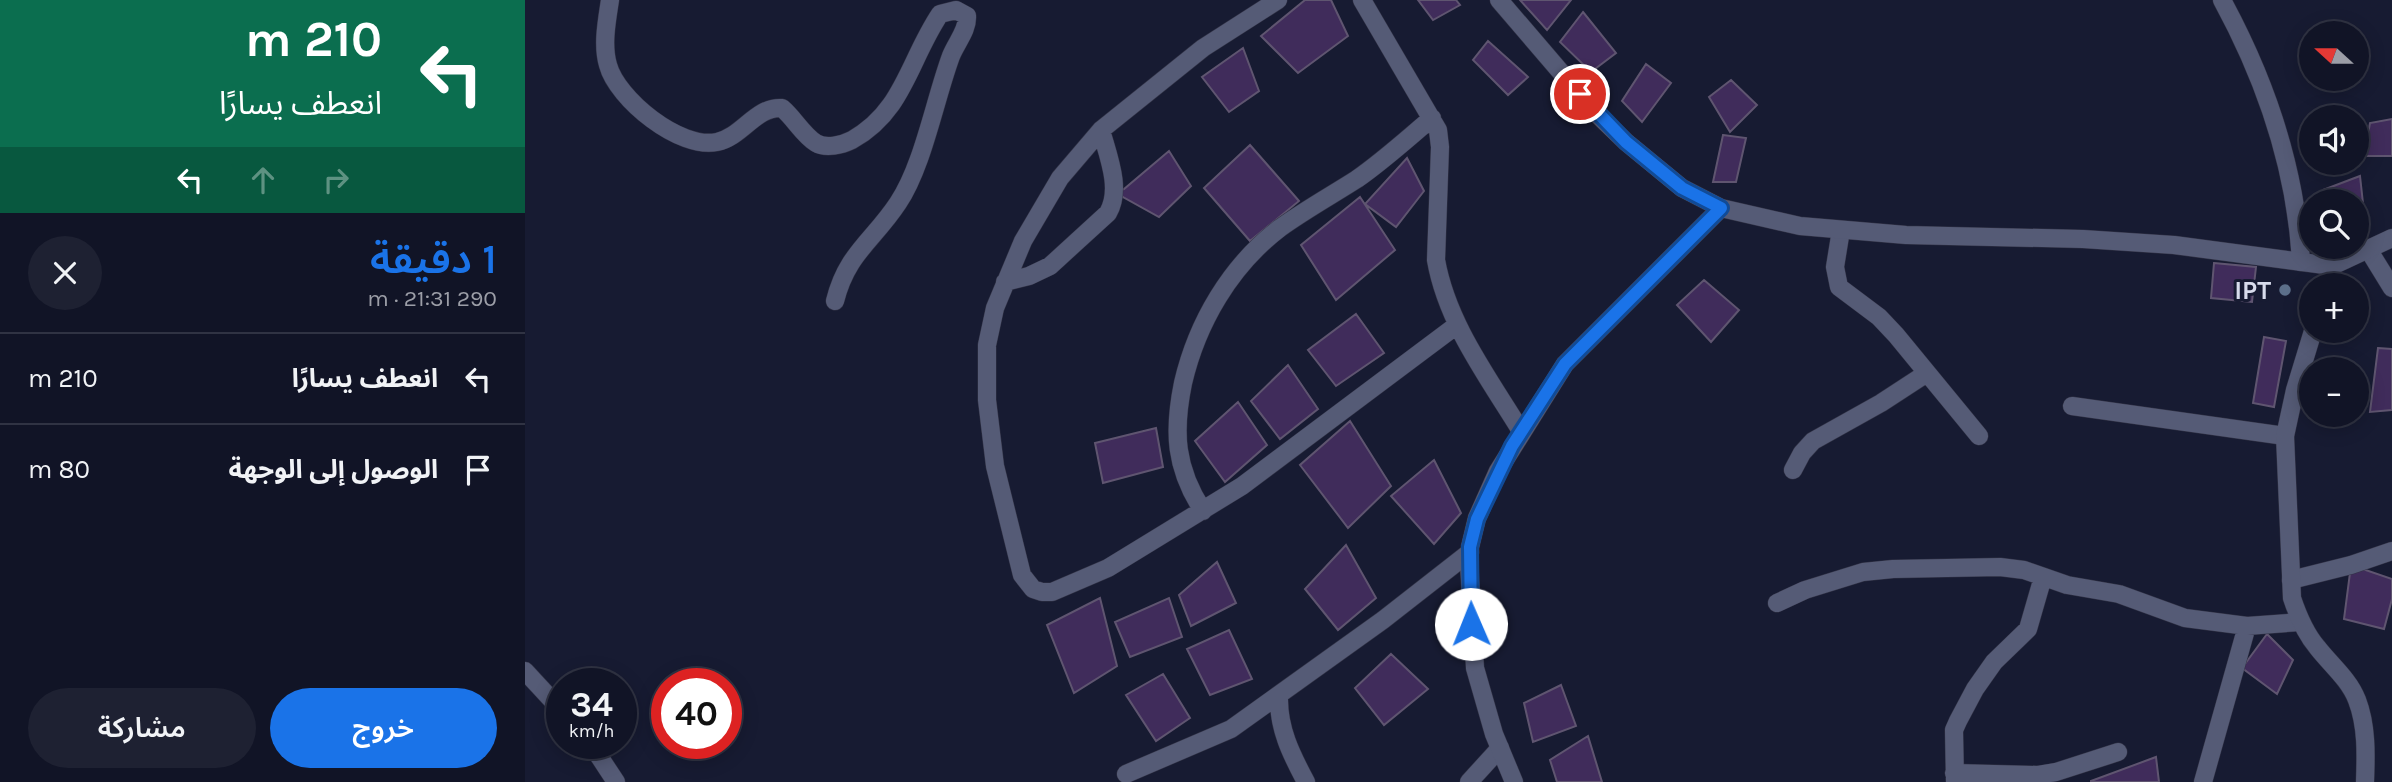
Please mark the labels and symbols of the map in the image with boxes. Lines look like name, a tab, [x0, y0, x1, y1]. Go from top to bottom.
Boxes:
north arrow	[2299, 21, 2369, 91]
pin	[1550, 64, 1610, 124]
place label: IPT	[2234, 275, 2271, 306]
marker: IPT	[2277, 282, 2293, 298]
position arrow	[1434, 587, 1508, 661]
speed limit sign: 40	[651, 668, 742, 759]

